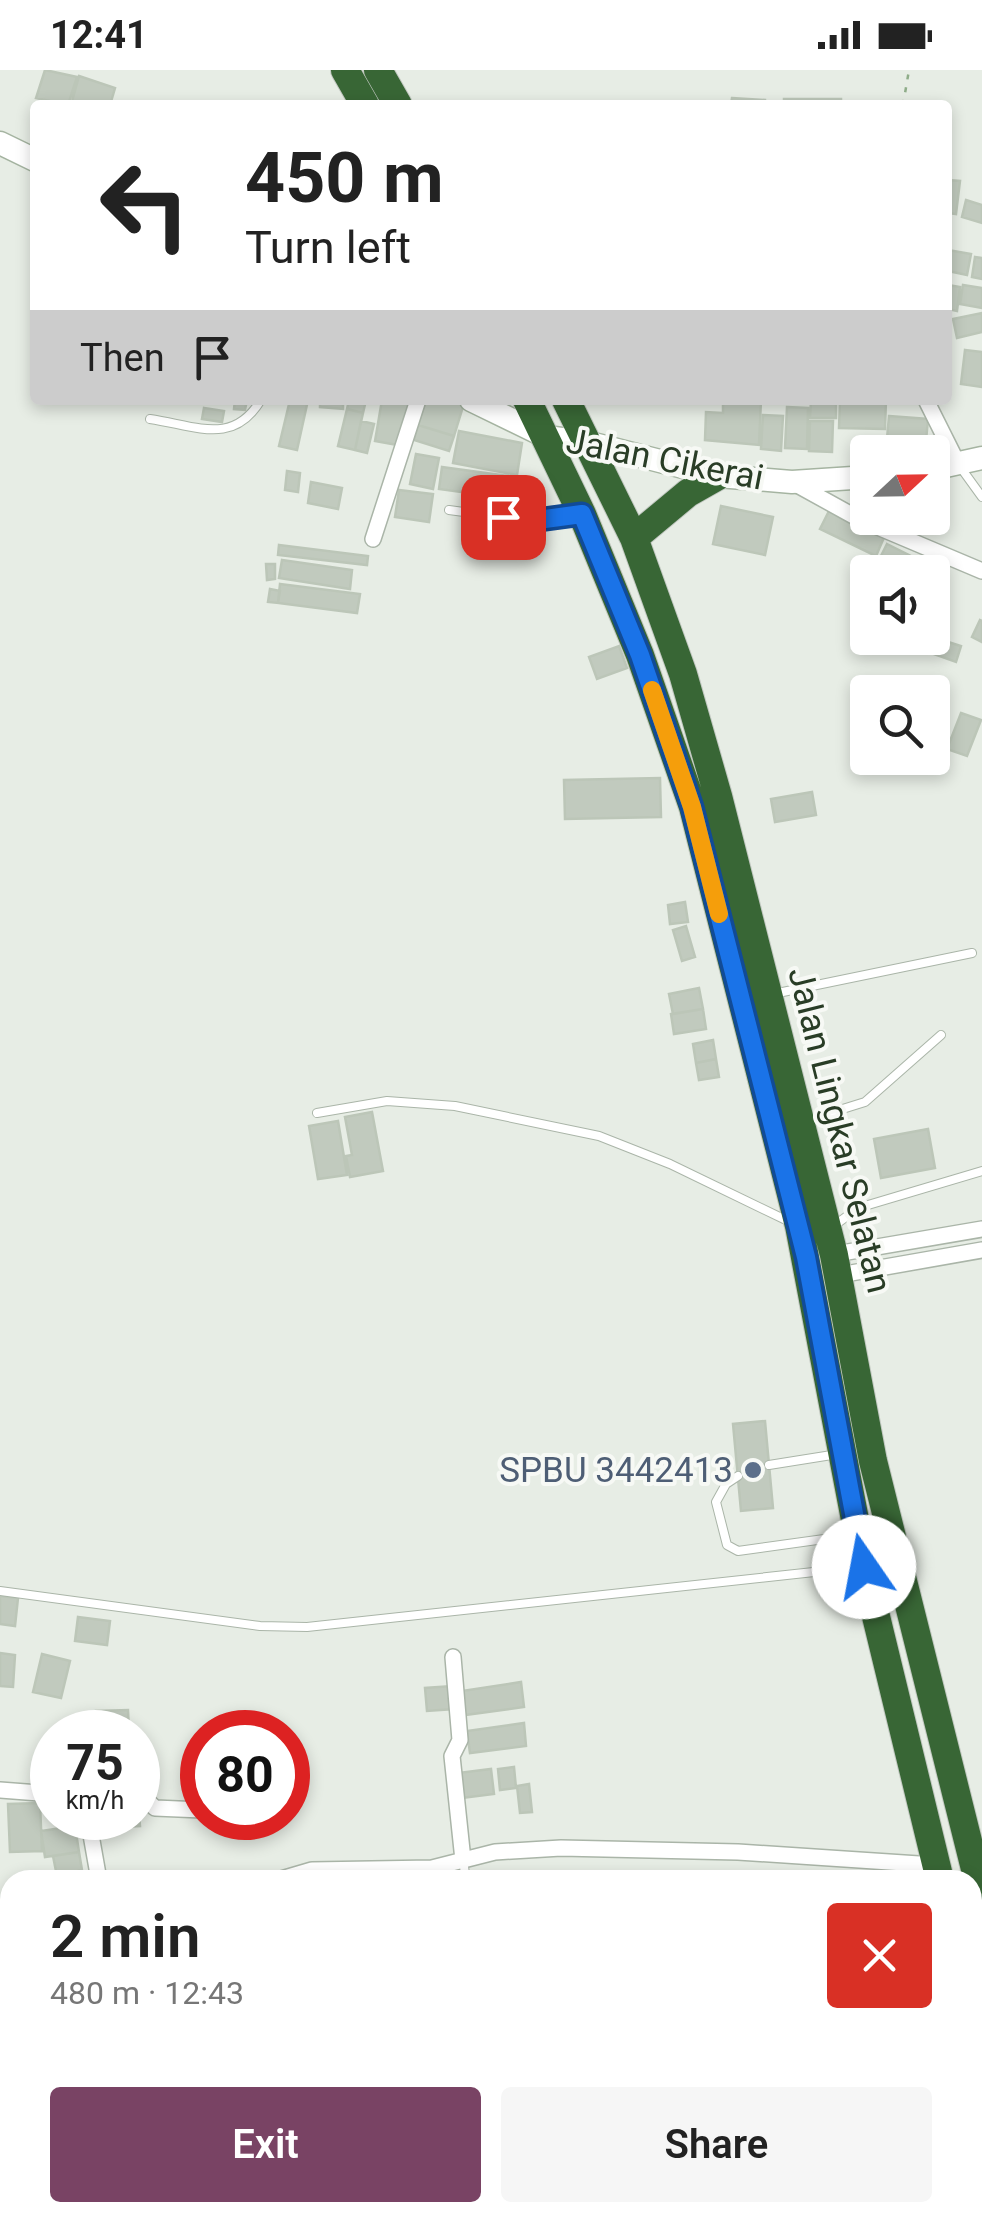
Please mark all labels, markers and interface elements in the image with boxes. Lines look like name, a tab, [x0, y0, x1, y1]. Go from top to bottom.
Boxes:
text: 12:41	[50, 13, 148, 57]
text: 450 m	[245, 137, 444, 219]
icon: left	[80, 140, 210, 270]
text: Turn left	[245, 221, 411, 274]
icon: arrive	[185, 330, 240, 385]
text: Then	[80, 336, 165, 380]
street label: Jalan Cikerai	[563, 420, 767, 499]
north arrow	[850, 435, 950, 535]
map controls	[850, 435, 950, 775]
pin	[461, 475, 546, 560]
icon: arrive	[476, 490, 531, 545]
button: sound	[850, 555, 950, 655]
button: search	[850, 675, 950, 775]
street label: Jalan Lingkar Selatan	[779, 963, 900, 1297]
place label: SPBU 3442413	[499, 1450, 733, 1491]
marker: SPBU 3442413	[742, 1459, 764, 1481]
position arrow	[812, 1515, 916, 1619]
speed limit sign: 80	[180, 1710, 310, 1840]
text: 75	[66, 1734, 124, 1792]
text: km/h	[66, 1786, 124, 1815]
text: 2 min	[50, 1901, 200, 1972]
button: close	[827, 1903, 932, 2008]
text: 480 m · 12:43	[50, 1974, 244, 2012]
button: Exit	[50, 2087, 481, 2202]
button: Share	[501, 2087, 932, 2202]

